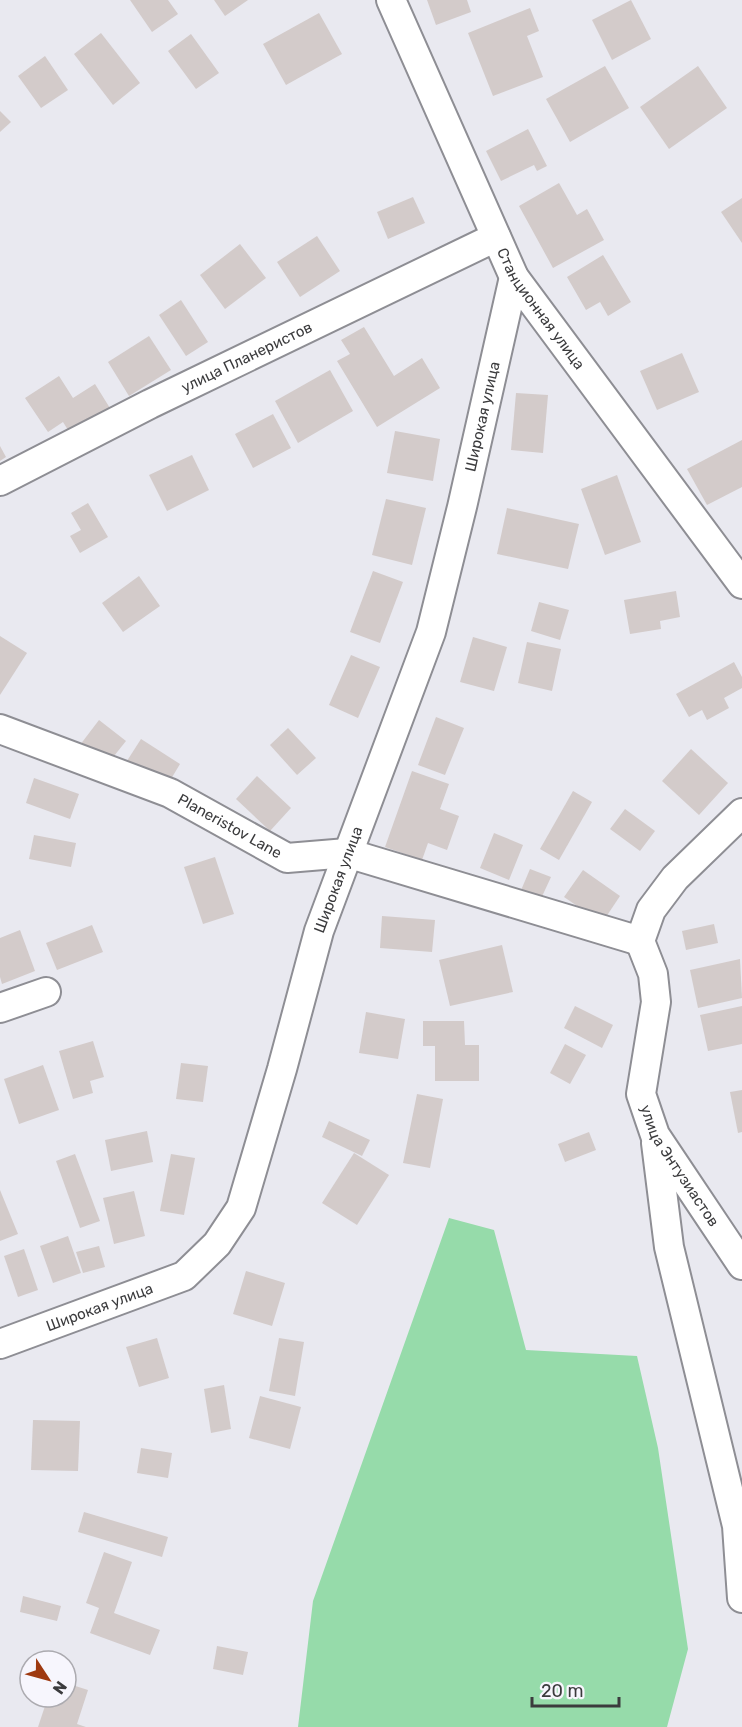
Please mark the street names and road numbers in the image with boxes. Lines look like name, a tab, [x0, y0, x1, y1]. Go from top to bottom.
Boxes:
street label: Станционная улица	[493, 245, 588, 373]
street label: улица Планеристов	[178, 318, 315, 397]
street label: Широкая улица	[461, 360, 504, 473]
street label: Planeristov Lane	[175, 790, 285, 862]
street label: Широкая улица	[310, 824, 366, 935]
street label: улица Энтузиастов	[636, 1103, 723, 1230]
street label: Широкая улица	[44, 1279, 155, 1335]

